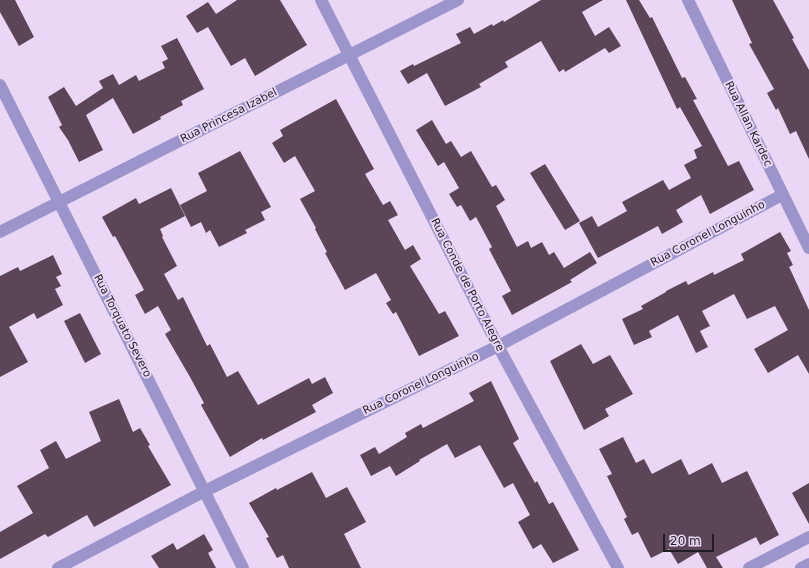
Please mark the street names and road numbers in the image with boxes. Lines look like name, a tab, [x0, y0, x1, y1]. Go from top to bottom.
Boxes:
street label: Rua Allan Kardec	[722, 79, 774, 169]
street label: Rua Princesa Izabel	[178, 86, 280, 146]
street label: Rua Coronel Longuinho	[649, 198, 767, 270]
street label: Rua Conde de Porto Alegre	[428, 216, 506, 354]
street label: Rua Torquato Severo	[90, 272, 154, 380]
street label: Rua Coronel Longuinho	[361, 350, 481, 418]

